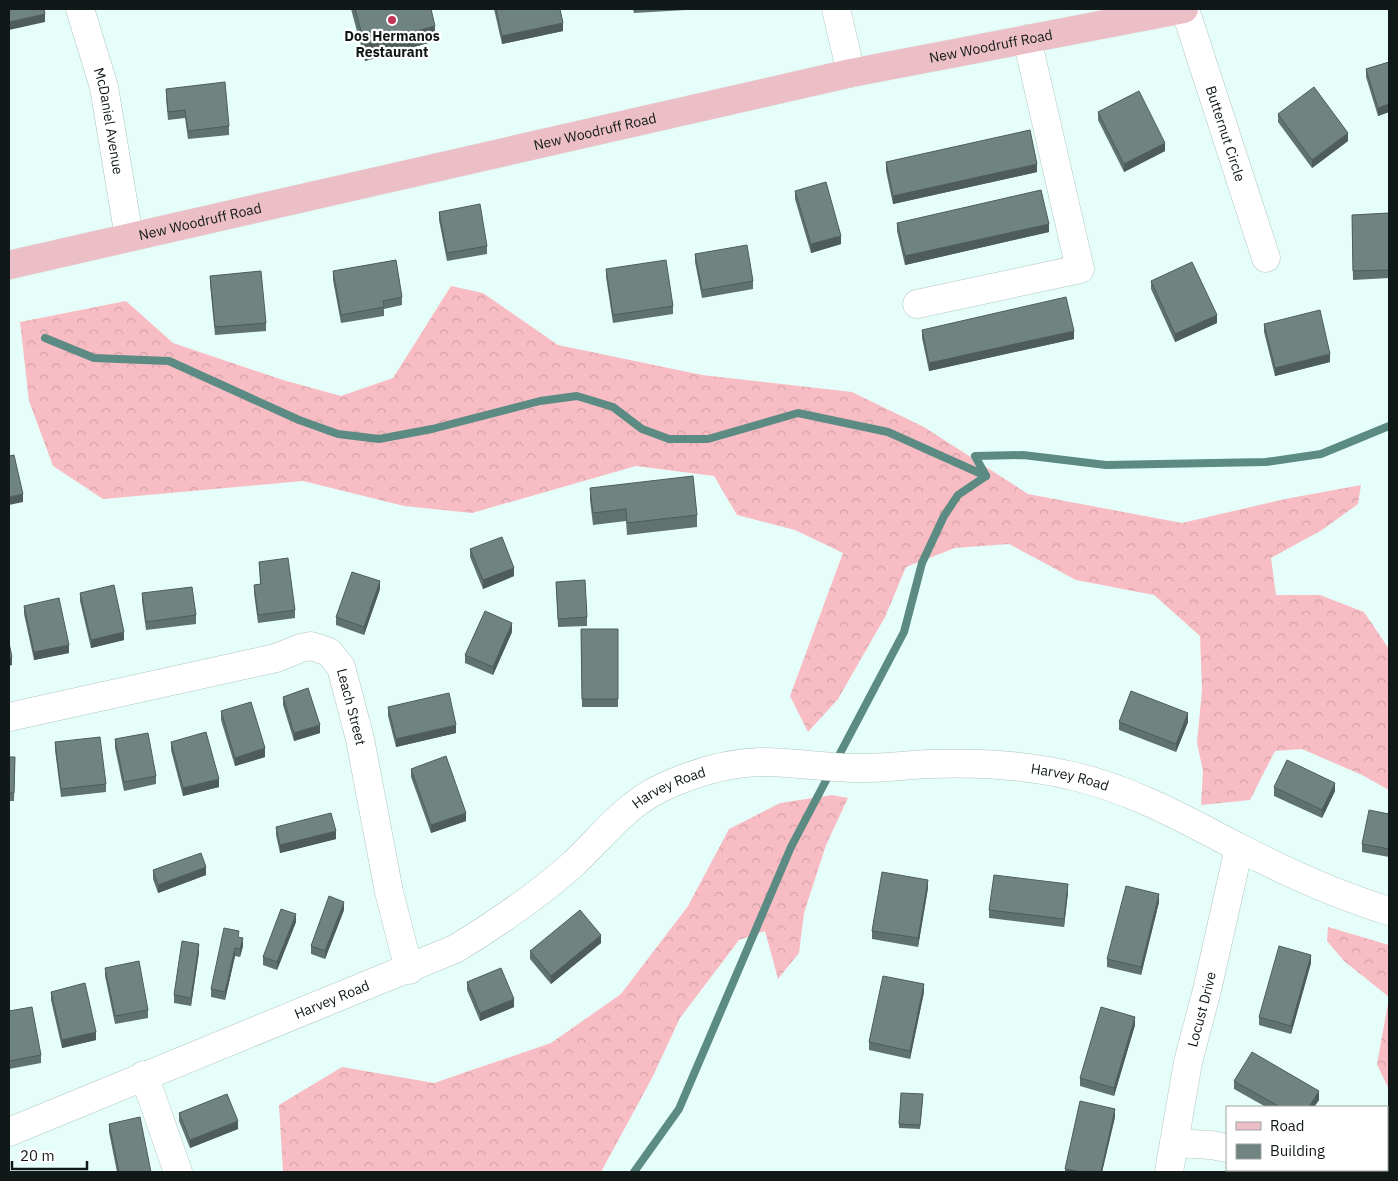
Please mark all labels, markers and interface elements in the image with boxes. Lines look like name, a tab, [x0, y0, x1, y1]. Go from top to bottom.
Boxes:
marker: Dos Hermanos Restaurant	[386, 14, 398, 26]
street label: New Woodruff Road	[928, 25, 1054, 67]
place label: Dos Hermanos Restaurant	[344, 27, 440, 61]
street label: McDaniel Avenue	[90, 65, 127, 176]
street label: Butternut Circle	[1202, 83, 1250, 184]
street label: New Woodruff Road	[532, 109, 658, 154]
street label: New Woodruff Road	[137, 199, 263, 244]
street label: Leach Street	[333, 666, 370, 747]
street label: Harvey Road	[1030, 759, 1111, 795]
street label: Harvey Road	[628, 763, 708, 812]
street label: Locust Drive	[1183, 970, 1220, 1049]
street label: Harvey Road	[292, 976, 372, 1023]
legend	[1226, 1106, 1388, 1171]
text: Road	[1270, 1116, 1305, 1135]
scale bar	[12, 1138, 88, 1170]
text: Building	[1270, 1141, 1325, 1160]
text: 20 m	[20, 1146, 55, 1165]

